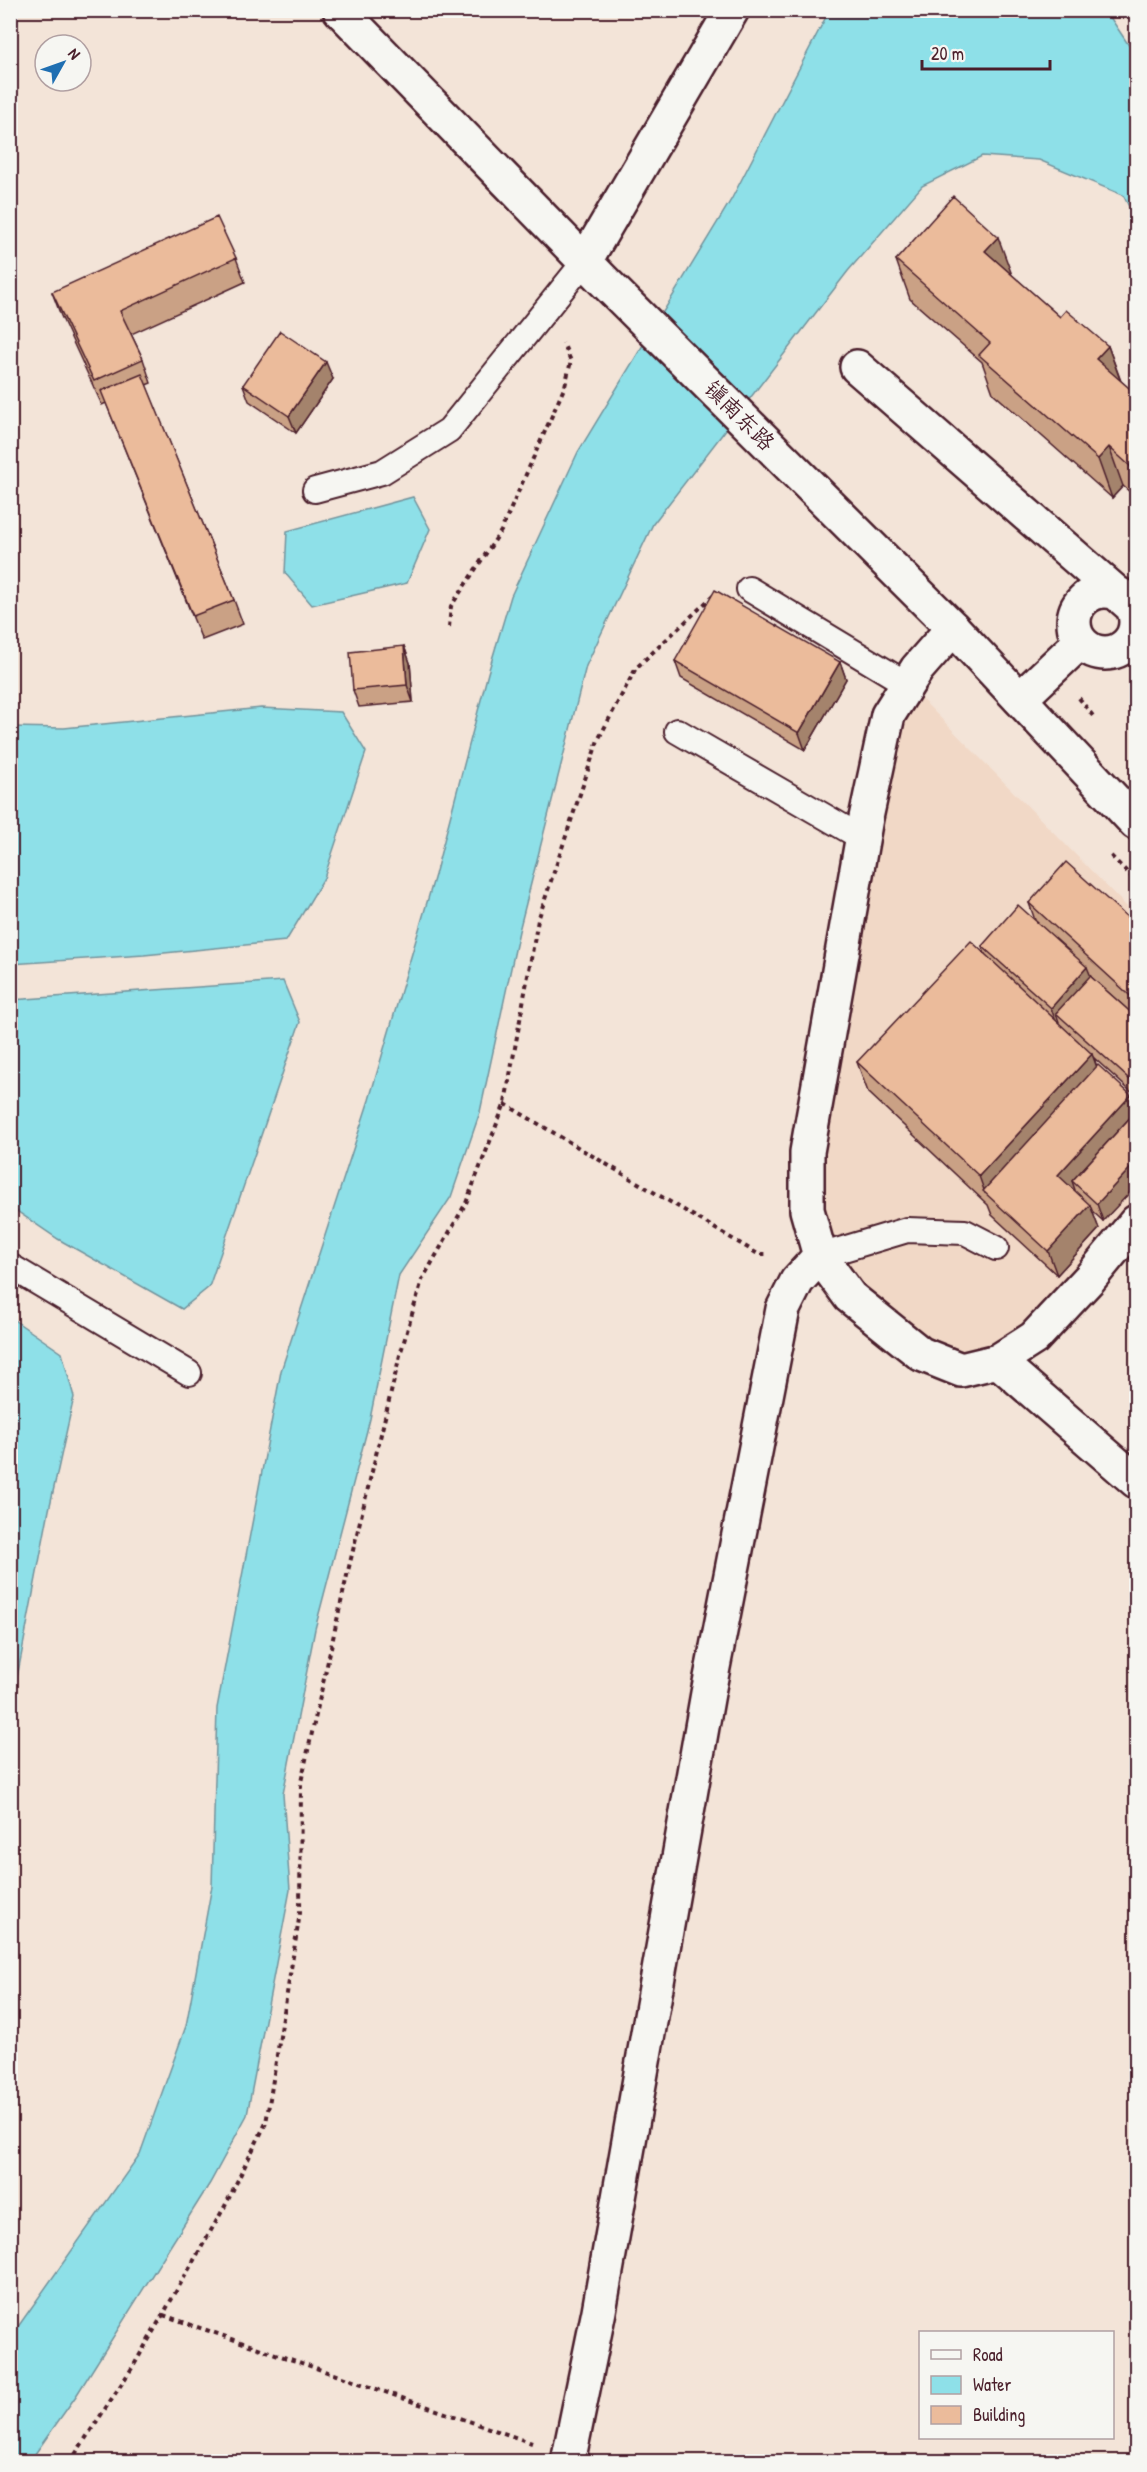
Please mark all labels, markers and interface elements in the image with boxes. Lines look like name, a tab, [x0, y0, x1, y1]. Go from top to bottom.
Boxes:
north arrow	[33, 33, 93, 93]
scale bar	[922, 33, 1050, 71]
text: 20 m	[931, 41, 964, 66]
text: N	[63, 43, 86, 64]
street label: 镇南东路	[698, 373, 782, 457]
legend	[919, 2331, 1114, 2439]
text: Road	[973, 2342, 1003, 2367]
text: Water	[973, 2372, 1011, 2397]
text: Building	[973, 2402, 1025, 2427]

